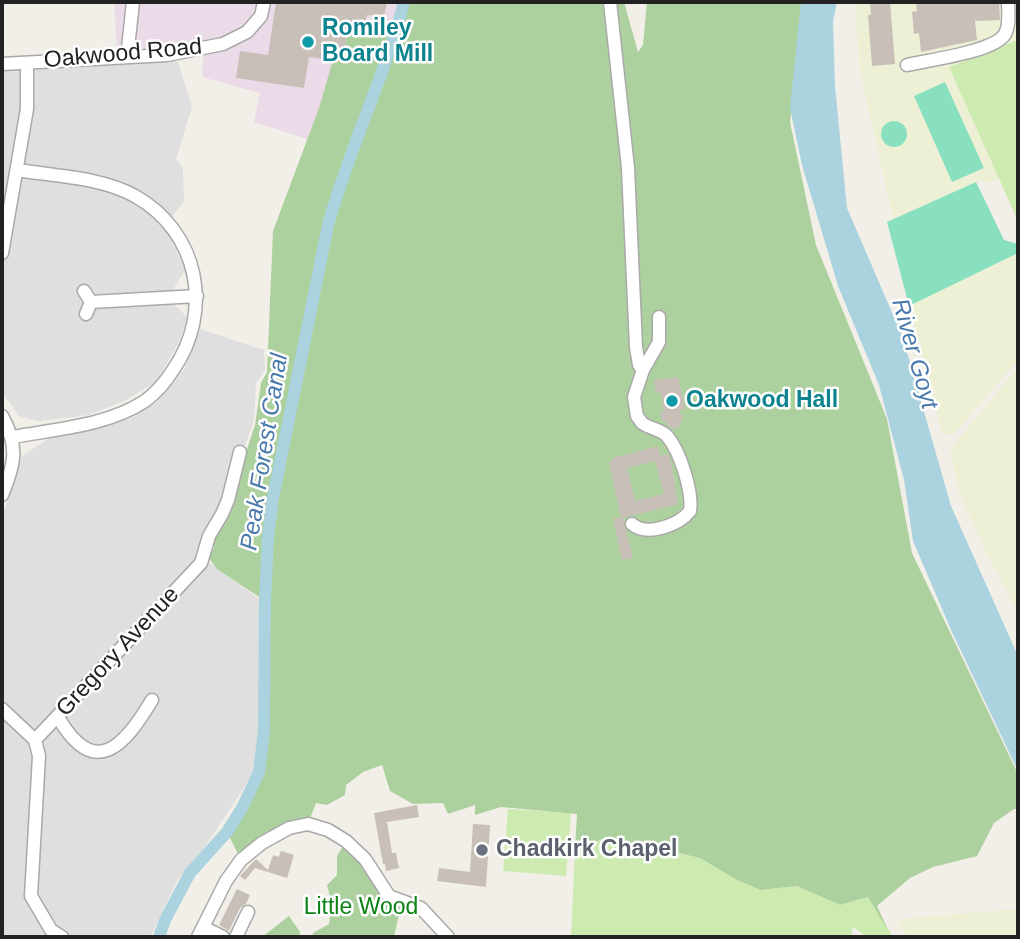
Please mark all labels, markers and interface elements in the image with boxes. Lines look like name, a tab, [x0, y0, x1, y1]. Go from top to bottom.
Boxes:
place label: Romiley Board Mill	[322, 15, 433, 69]
street label: Oakwood Road	[43, 33, 203, 75]
marker: Romiley Board Mill	[300, 34, 316, 50]
water label: River Goyt	[885, 296, 943, 412]
water label: Peak Forest Canal	[235, 352, 295, 552]
place label: Oakwood Hall	[686, 387, 838, 415]
marker: Oakwood Hall	[664, 393, 680, 409]
street label: Gregory Avenue	[51, 581, 185, 723]
place label: Chadkirk Chapel	[496, 836, 677, 864]
marker: Chadkirk Chapel	[474, 842, 490, 858]
park label: Little Wood	[304, 894, 418, 922]

